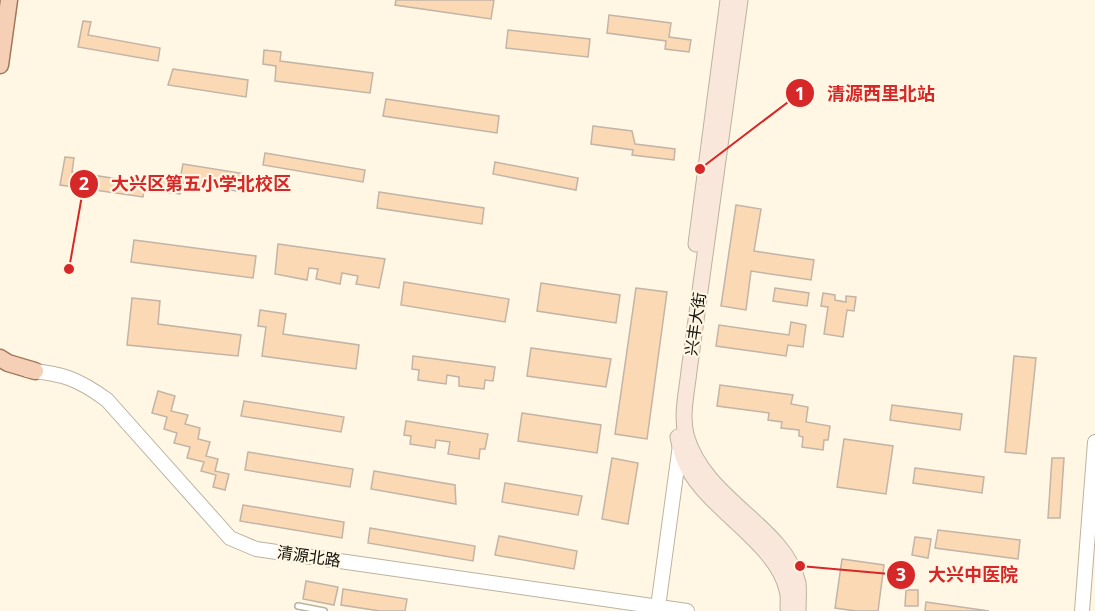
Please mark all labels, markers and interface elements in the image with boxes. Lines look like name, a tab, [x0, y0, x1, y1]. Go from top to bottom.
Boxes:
callout: 清源西里北站	[785, 75, 947, 111]
text: 1	[795, 81, 805, 105]
text: 清源西里北站	[827, 81, 935, 105]
callout: 大兴区第五小学北校区	[69, 166, 303, 202]
text: 2	[79, 171, 89, 195]
text: 大兴区第五小学北校区	[111, 171, 291, 195]
street label: 兴丰大街	[680, 291, 710, 357]
street label: 清源北路	[276, 541, 342, 571]
callout: 大兴中医院	[886, 557, 1030, 593]
text: 3	[896, 562, 906, 586]
text: 大兴中医院	[928, 562, 1018, 586]

